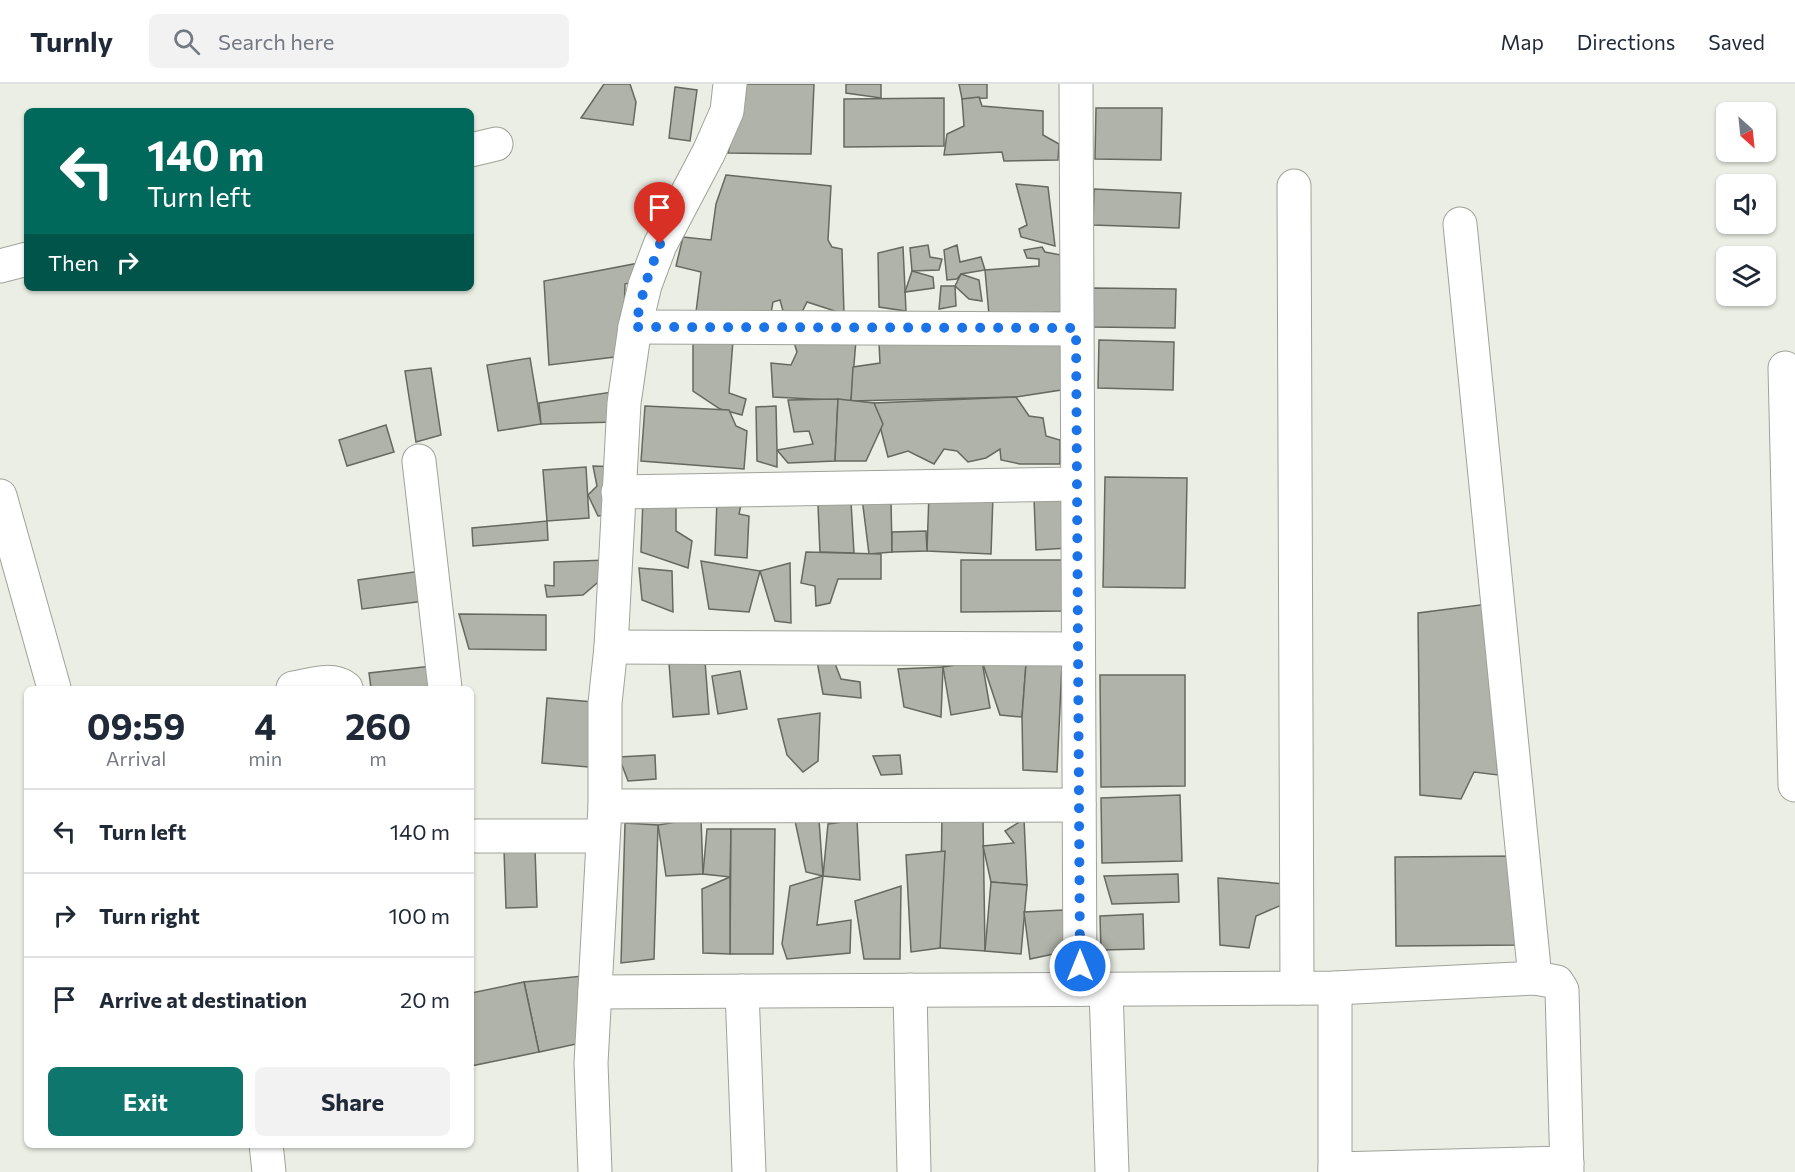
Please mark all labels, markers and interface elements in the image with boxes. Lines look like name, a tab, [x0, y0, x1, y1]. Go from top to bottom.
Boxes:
search box	[149, 14, 569, 68]
text: Turnly	[30, 24, 113, 58]
icon: search	[170, 25, 203, 58]
text: Search here	[218, 28, 334, 55]
text: Map	[1501, 29, 1544, 54]
text: Directions	[1577, 29, 1675, 54]
text: Saved	[1708, 29, 1765, 54]
north arrow	[1716, 102, 1776, 162]
map controls	[1716, 102, 1776, 306]
text: 140 m	[147, 128, 264, 180]
icon: left	[48, 132, 126, 210]
button: sound	[1716, 174, 1776, 234]
text: Turn left	[147, 180, 251, 213]
pin	[634, 182, 685, 244]
icon: arrive	[643, 191, 676, 224]
icon: right	[111, 246, 144, 279]
button: layers	[1716, 246, 1776, 306]
text: Then	[48, 249, 99, 276]
text: 09:59	[87, 703, 186, 747]
text: 4	[254, 703, 276, 747]
text: 260	[345, 703, 411, 747]
text: Arrival	[106, 746, 166, 770]
text: min	[248, 746, 282, 770]
text: m	[369, 746, 387, 770]
icon: left	[48, 815, 81, 848]
text: Turn left	[99, 818, 186, 845]
text: 140 m	[390, 818, 450, 845]
icon: right	[48, 899, 81, 932]
text: Turn right	[99, 902, 200, 929]
text: 100 m	[388, 902, 450, 929]
position arrow	[1048, 934, 1112, 998]
icon: arrive	[48, 983, 81, 1016]
text: Arrive at destination	[99, 986, 307, 1013]
text: 20 m	[400, 986, 450, 1013]
button: Exit	[48, 1067, 243, 1136]
button: Share	[255, 1067, 450, 1136]

